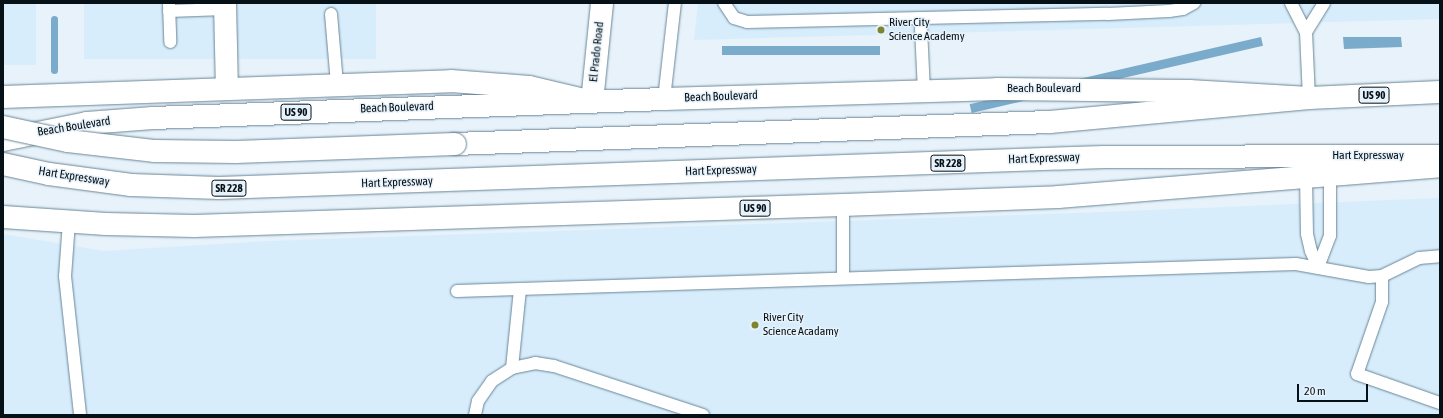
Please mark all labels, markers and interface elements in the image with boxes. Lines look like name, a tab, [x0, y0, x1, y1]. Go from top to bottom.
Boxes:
place label: River City Science Academy	[889, 16, 965, 44]
street label: El Prado Road	[587, 21, 607, 83]
marker: River City Science Academy	[876, 25, 886, 35]
street label: Beach Boulevard	[1007, 82, 1081, 96]
road number: US 90	[1358, 86, 1390, 104]
street label: Beach Boulevard	[684, 89, 758, 105]
street label: Beach Boulevard	[360, 100, 434, 116]
road number: US 90	[280, 103, 312, 121]
street label: Beach Boulevard	[36, 114, 112, 140]
street label: Hart Expressway	[1332, 149, 1404, 163]
street label: Hart Expressway	[1008, 151, 1080, 167]
road number: SR 228	[930, 154, 966, 172]
street label: Hart Expressway	[685, 163, 757, 179]
street label: Hart Expressway	[37, 164, 111, 190]
street label: Hart Expressway	[361, 175, 433, 191]
road number: SR 228	[211, 179, 247, 197]
road number: US 90	[739, 199, 771, 217]
place label: River City Science Acadamy	[763, 311, 839, 339]
marker: River City Science Acadamy	[750, 320, 760, 330]
scale bar	[1299, 376, 1370, 402]
text: 20 m	[1304, 384, 1326, 398]

